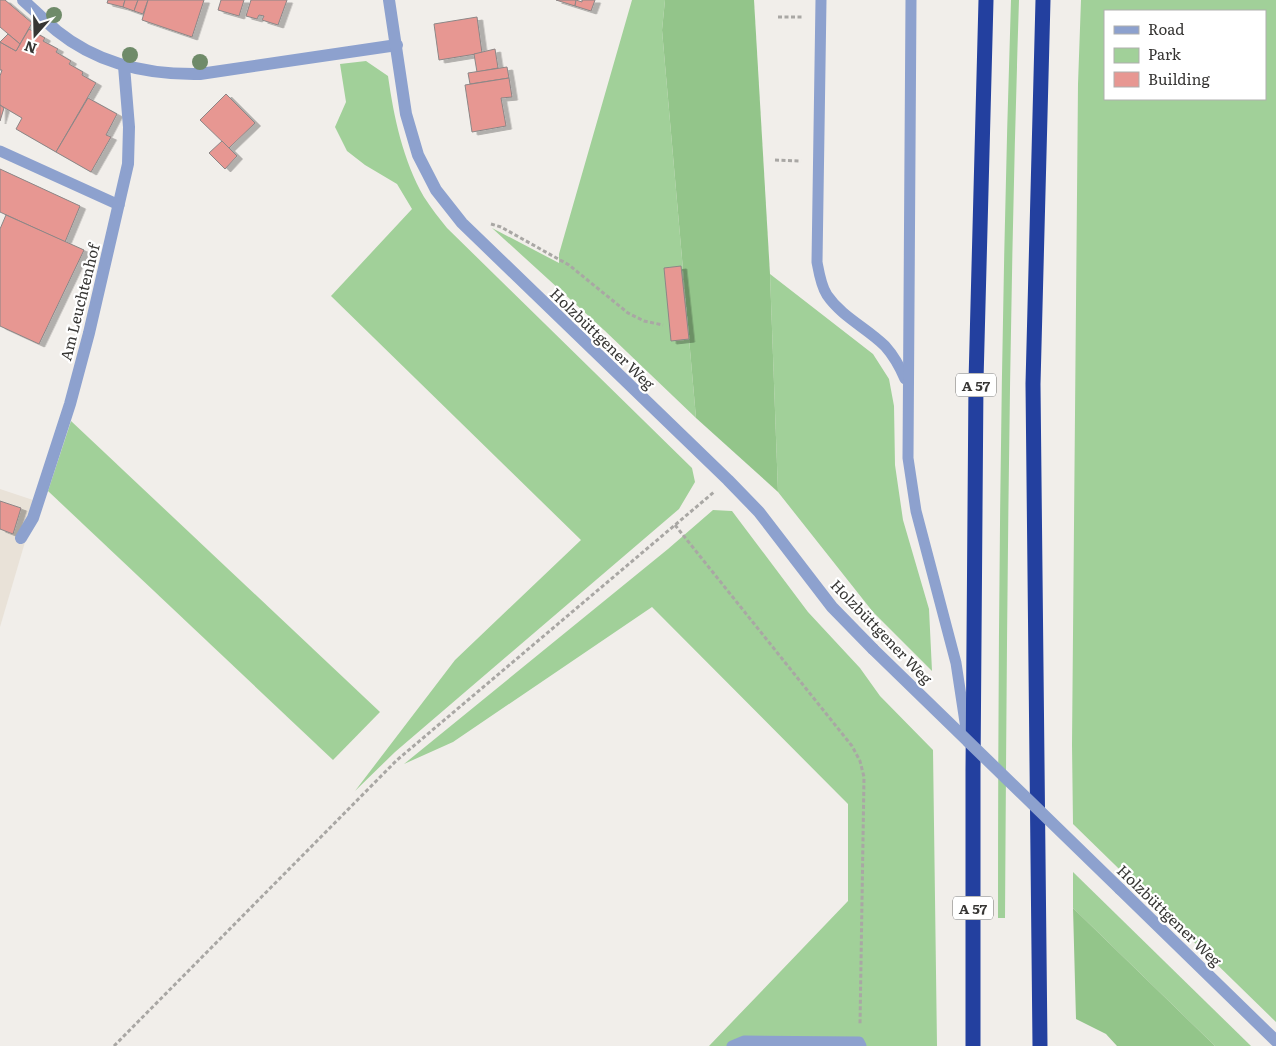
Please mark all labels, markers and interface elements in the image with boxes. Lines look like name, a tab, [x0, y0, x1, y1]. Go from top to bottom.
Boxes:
north arrow	[10, 10, 60, 60]
legend	[1104, 10, 1266, 100]
text: Road	[1148, 17, 1184, 40]
text: N	[21, 37, 39, 60]
text: Park	[1148, 42, 1182, 65]
text: Building	[1148, 67, 1210, 90]
street label: Am Leuchtenhof	[53, 240, 105, 363]
street label: Holzbüttgener Weg	[545, 282, 661, 395]
road number: A 57	[956, 374, 996, 396]
street label: Holzbüttgener Weg	[826, 573, 939, 689]
street label: Holzbüttgener Weg	[1112, 859, 1228, 972]
road number: A 57	[953, 896, 993, 920]

